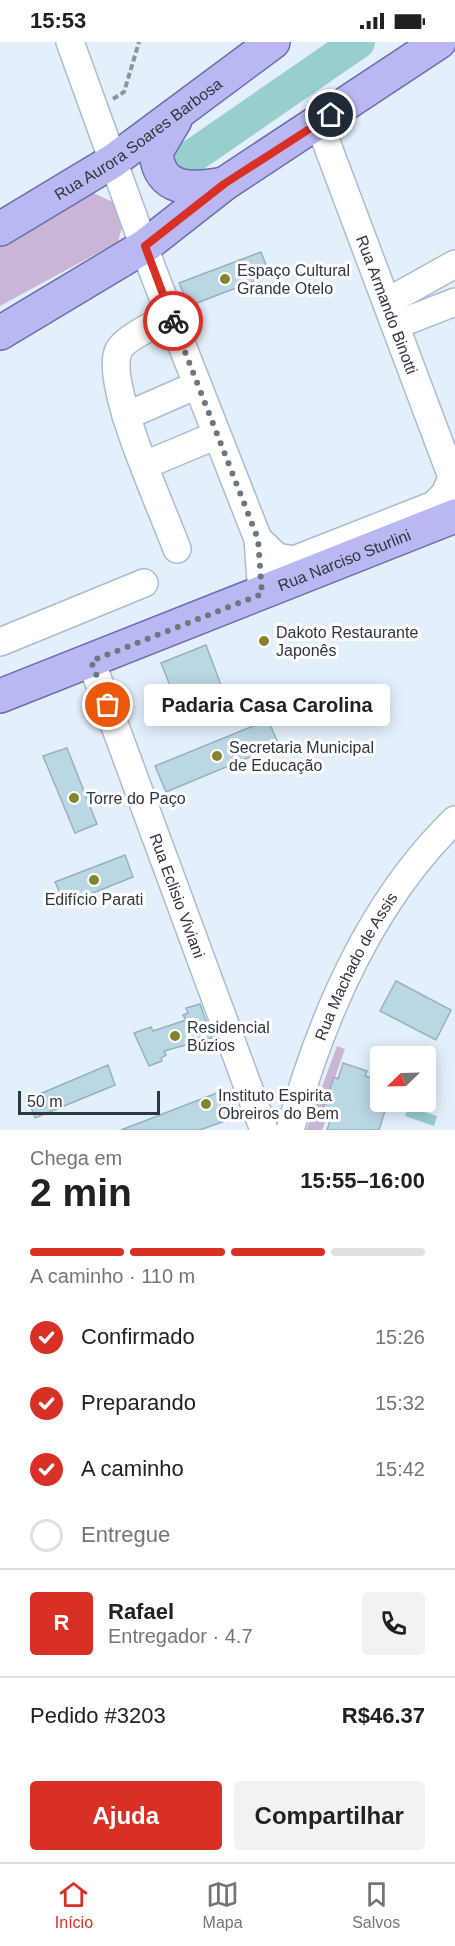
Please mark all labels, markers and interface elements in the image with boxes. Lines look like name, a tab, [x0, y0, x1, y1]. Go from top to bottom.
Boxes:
text: 15:53	[30, 8, 86, 33]
street label: Rua Aurora Soares Barbosa	[51, 75, 225, 203]
pin	[305, 89, 356, 140]
icon: home	[314, 98, 347, 131]
street label: Rua Armando Binotti	[353, 233, 421, 377]
place label: Espaço Cultural Grande Otelo	[237, 262, 350, 297]
marker: Espaço Cultural Grande Otelo	[218, 272, 232, 286]
courier	[143, 291, 203, 351]
icon: bike	[157, 305, 190, 338]
street label: Rua Narciso Sturlini	[275, 526, 413, 594]
place label: Dakoto Restaurante Japonês	[276, 624, 418, 659]
marker: Dakoto Restaurante Japonês	[257, 634, 271, 648]
pin	[82, 679, 133, 730]
callout: Padaria Casa Carolina	[144, 684, 390, 726]
icon: bag	[91, 688, 124, 721]
text: Padaria Casa Carolina	[161, 694, 373, 716]
place label: Secretaria Municipal de Educação	[229, 739, 374, 774]
marker: Secretaria Municipal de Educação	[210, 749, 224, 763]
place label: Torre do Paço	[86, 790, 186, 807]
marker: Torre do Paço	[67, 791, 81, 805]
street label: Rua Eclisio Viviani	[146, 831, 208, 960]
marker: Edifício Parati	[87, 873, 101, 887]
street label: Rua Machado de Assis	[312, 889, 401, 1043]
place label: Edifício Parati	[45, 891, 143, 908]
place label: Residencial Búzios	[187, 1019, 270, 1054]
marker: Residencial Búzios	[168, 1029, 182, 1043]
north arrow	[370, 1046, 436, 1112]
map controls	[370, 1046, 436, 1112]
place label: Instituto Espirita Obreiros do Bem	[218, 1087, 339, 1122]
scale bar	[18, 1088, 160, 1116]
text: 50 m	[27, 1093, 63, 1110]
marker: Instituto Espirita Obreiros do Bem	[199, 1097, 213, 1111]
text: Chega em	[30, 1147, 122, 1169]
text: 15:55–16:00	[300, 1168, 425, 1193]
text: 2 min	[30, 1171, 132, 1214]
text: A caminho · 110 m	[30, 1265, 195, 1287]
icon: check	[30, 1321, 63, 1354]
text: Confirmado	[81, 1324, 195, 1349]
text: 15:26	[375, 1326, 425, 1348]
icon: check	[30, 1387, 63, 1420]
text: Preparando	[81, 1390, 196, 1415]
text: 15:32	[375, 1392, 425, 1414]
icon: check	[30, 1453, 63, 1486]
text: A caminho	[81, 1456, 184, 1481]
text: 15:42	[375, 1458, 425, 1480]
text: Entregue	[81, 1522, 170, 1547]
button: phone	[362, 1592, 425, 1655]
text: Rafael	[108, 1599, 174, 1624]
text: R	[54, 1610, 69, 1635]
text: Entregador · 4.7	[108, 1625, 253, 1647]
text: Pedido #3203	[30, 1703, 166, 1728]
text: R$46.37	[342, 1703, 425, 1728]
button: Ajuda	[30, 1781, 222, 1850]
button: Compartilhar	[234, 1781, 425, 1850]
tab: Início	[55, 1878, 93, 1932]
tab: Mapa	[203, 1878, 243, 1932]
tab: Salvos	[352, 1878, 400, 1932]

